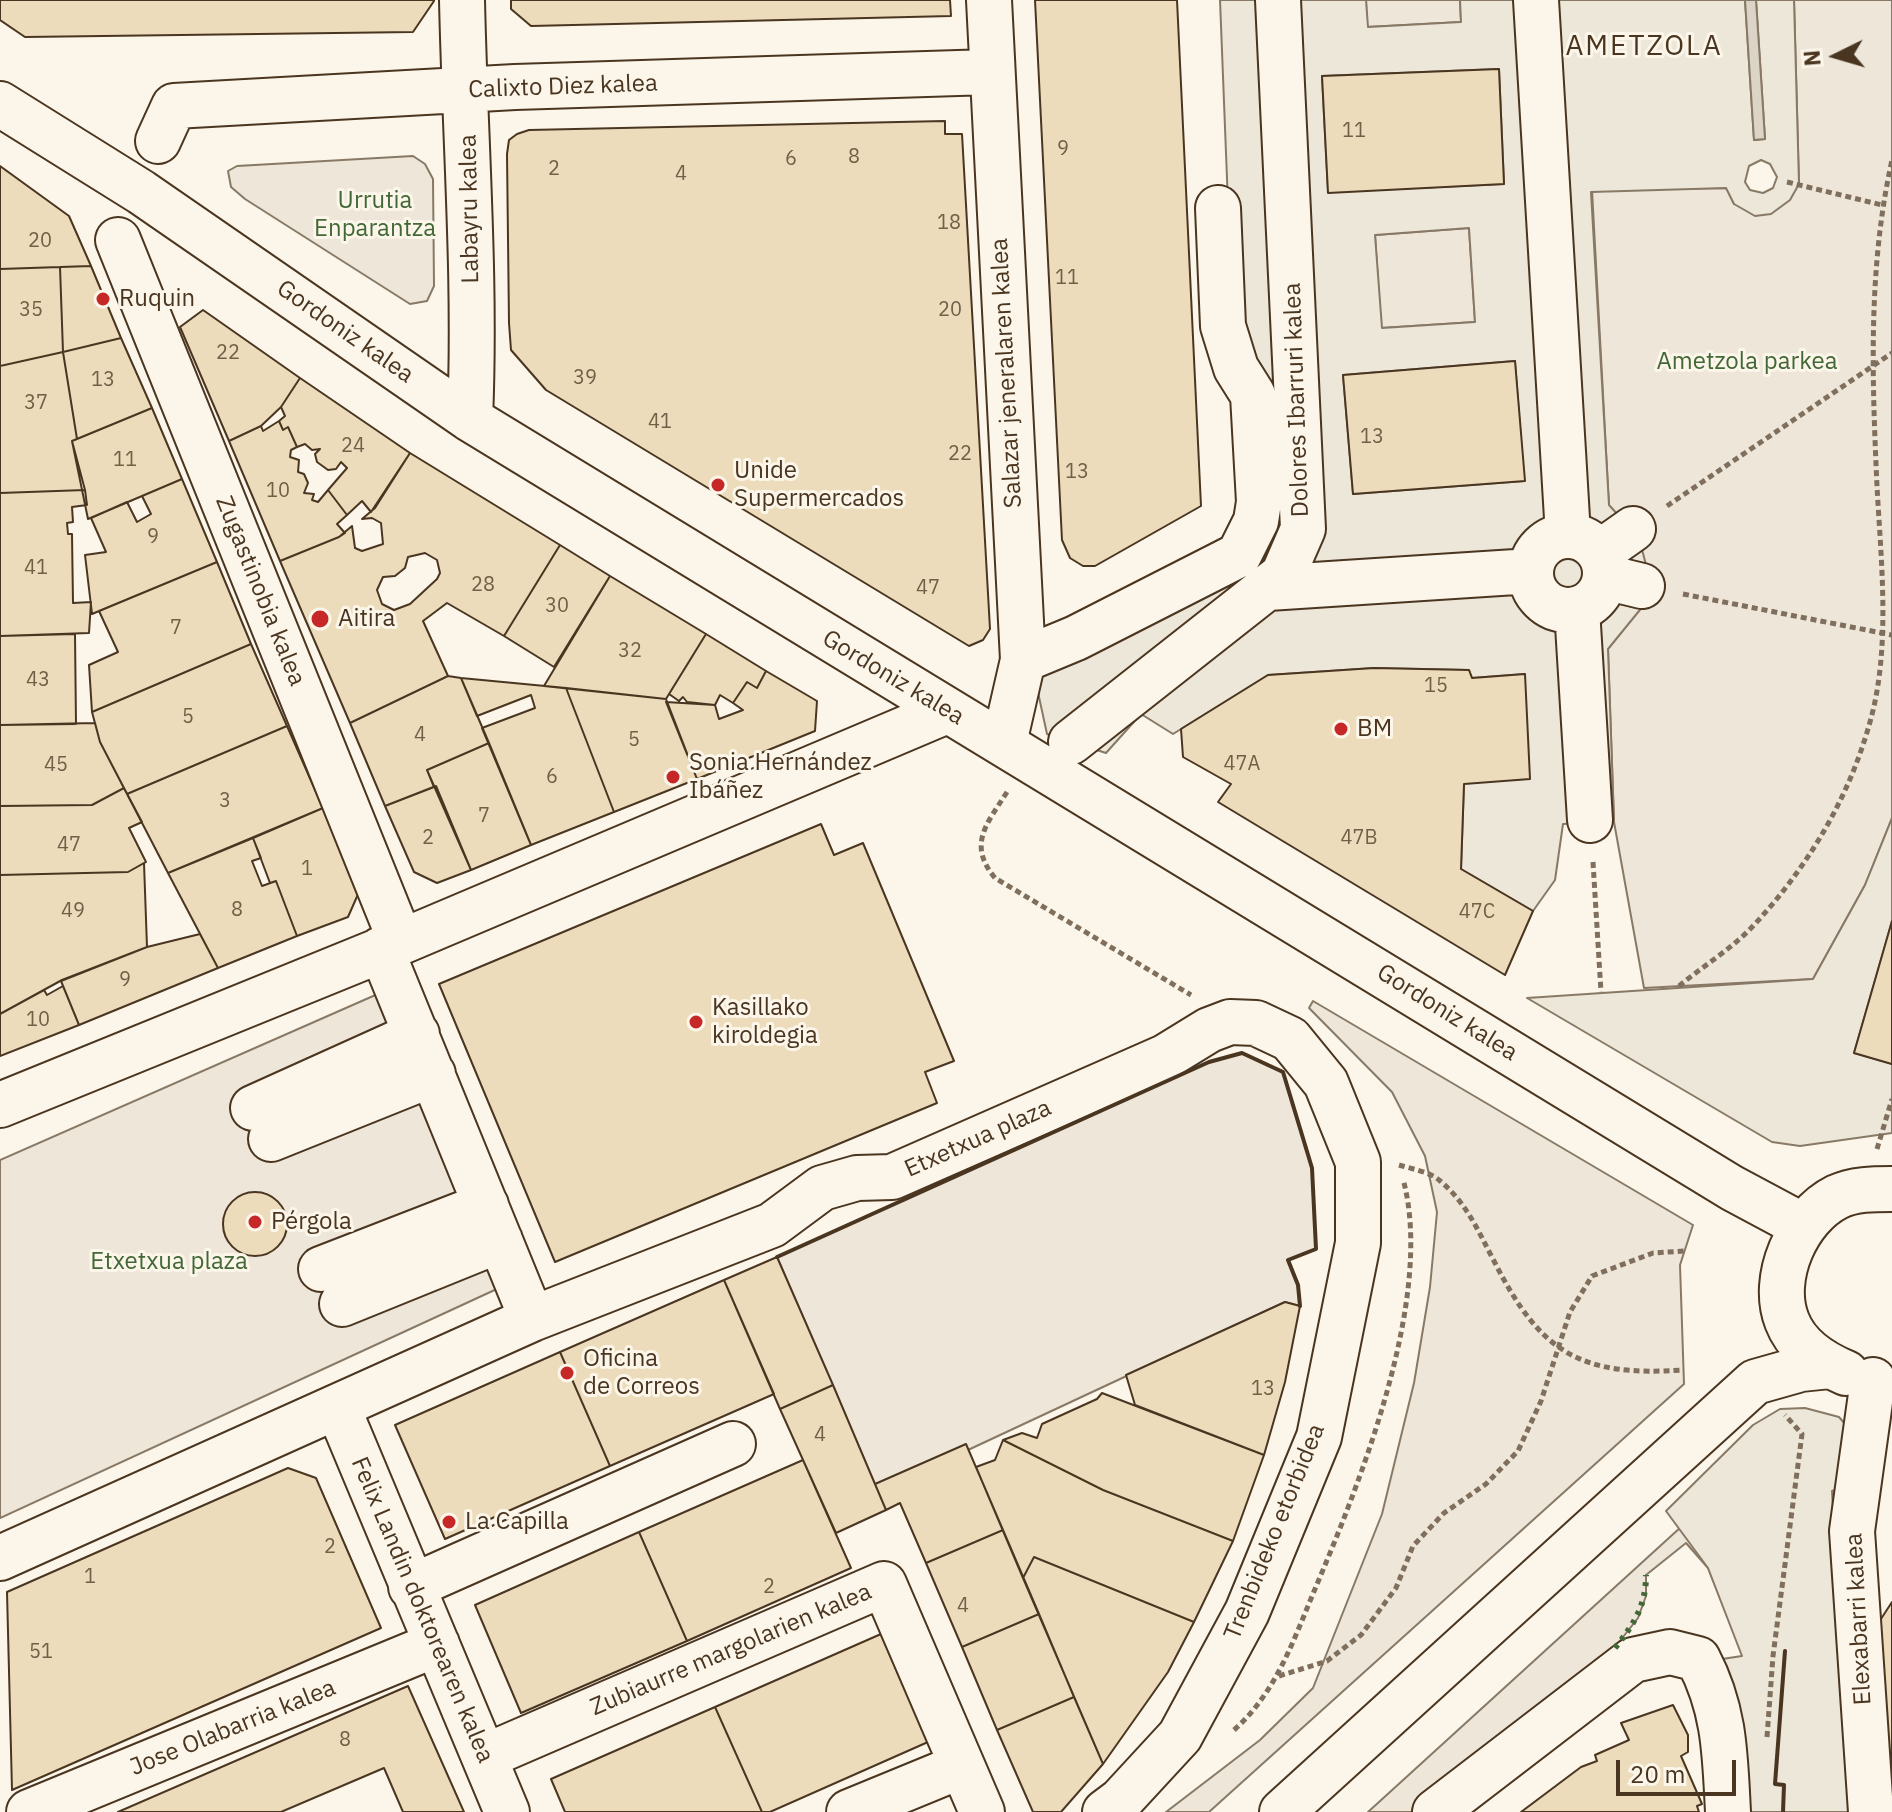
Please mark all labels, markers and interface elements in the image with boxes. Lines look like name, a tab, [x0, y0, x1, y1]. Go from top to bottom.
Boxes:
north arrow	[1796, 16, 1876, 96]
district label: AMETZOLA	[1565, 30, 1723, 64]
text: N	[1796, 49, 1827, 67]
street label: Calixto Diez kalea	[468, 69, 658, 105]
house number: 11	[1342, 119, 1366, 143]
street label: Labayru kalea	[454, 134, 486, 284]
house number: 9	[1057, 137, 1069, 161]
house number: 8	[848, 145, 860, 169]
house number: 6	[785, 147, 797, 171]
house number: 2	[548, 157, 560, 181]
house number: 4	[675, 162, 687, 186]
park label: Urrutia Enparantza	[314, 187, 436, 243]
house number: 18	[937, 211, 961, 235]
house number: 20	[28, 229, 52, 253]
street label: Salazar jeneralaren kalea	[986, 237, 1028, 509]
house number: 11	[1055, 266, 1079, 290]
street label: Gordoniz kalea	[271, 274, 419, 390]
street label: Dolores Ibarruri kalea	[1279, 282, 1315, 518]
place label: Ruquin	[119, 285, 195, 313]
marker: Ruquin	[94, 290, 112, 308]
house number: 35	[19, 298, 43, 322]
house number: 20	[938, 298, 962, 322]
house number: 22	[216, 341, 240, 365]
park label: Ametzola parkea	[1656, 348, 1838, 376]
house number: 39	[573, 366, 597, 390]
house number: 13	[91, 368, 115, 392]
house number: 37	[24, 391, 48, 415]
house number: 41	[648, 410, 672, 434]
house number: 13	[1360, 425, 1384, 449]
house number: 24	[341, 434, 365, 458]
house number: 22	[948, 442, 972, 466]
house number: 11	[113, 448, 137, 472]
place label: Unide Supermercados	[734, 457, 904, 513]
house number: 13	[1065, 460, 1089, 484]
marker: Unide Supermercados	[709, 476, 727, 494]
house number: 10	[266, 479, 290, 503]
street label: Zugastinobia kalea	[209, 492, 311, 690]
house number: 9	[147, 525, 159, 549]
house number: 41	[24, 556, 48, 580]
house number: 28	[471, 573, 495, 597]
house number: 47	[916, 576, 940, 600]
house number: 30	[545, 594, 569, 618]
place label: Aitira	[338, 605, 395, 633]
marker: Aitira	[309, 608, 331, 630]
house number: 7	[170, 616, 182, 640]
street label: Gordoniz kalea	[817, 624, 969, 732]
house number: 32	[618, 639, 642, 663]
house number: 43	[26, 668, 50, 692]
house number: 15	[1424, 674, 1448, 698]
house number: 5	[182, 705, 194, 729]
place label: BM	[1357, 715, 1392, 743]
marker: BM	[1332, 720, 1350, 738]
house number: 4	[414, 723, 426, 747]
house number: 5	[628, 728, 640, 752]
place label: Sonia Hernández Ibáñez	[689, 749, 872, 805]
house number: 47A	[1224, 752, 1260, 776]
house number: 45	[44, 753, 68, 777]
house number: 6	[546, 765, 558, 789]
marker: Sonia Hernández Ibáñez	[664, 768, 682, 786]
house number: 3	[219, 789, 231, 813]
house number: 7	[478, 804, 490, 828]
house number: 2	[422, 826, 434, 850]
house number: 47B	[1340, 826, 1378, 850]
house number: 47	[57, 833, 81, 857]
house number: 1	[301, 857, 313, 881]
house number: 8	[231, 898, 243, 922]
house number: 49	[61, 899, 85, 923]
house number: 47C	[1459, 900, 1495, 924]
street label: Gordoniz kalea	[1371, 958, 1523, 1068]
house number: 9	[119, 968, 131, 992]
place label: Kasillako kiroldegia	[712, 994, 818, 1050]
house number: 10	[26, 1008, 50, 1032]
marker: Kasillako kiroldegia	[687, 1013, 705, 1031]
street label: Etxetxua plaza	[900, 1094, 1056, 1184]
place label: Pérgola	[271, 1208, 352, 1236]
marker: Pérgola	[246, 1213, 264, 1231]
park label: Etxetxua plaza	[90, 1248, 248, 1276]
place label: Oficina de Correos	[583, 1345, 700, 1401]
marker: Oficina de Correos	[558, 1364, 576, 1382]
house number: 13	[1251, 1377, 1275, 1401]
street label: Trenbideko etorbidea	[1219, 1420, 1331, 1644]
house number: 4	[814, 1423, 826, 1447]
street label: Felix Landin doktorearen kalea	[344, 1453, 500, 1767]
place label: La Capilla	[465, 1508, 569, 1536]
marker: La Capilla	[440, 1513, 458, 1531]
street label: Elexabarri kalea	[1840, 1532, 1878, 1706]
house number: 2	[324, 1535, 336, 1559]
house number: 1	[84, 1565, 96, 1589]
house number: 2	[763, 1575, 775, 1599]
street label: Zubiaurre margolarien kalea	[586, 1578, 876, 1722]
house number: 4	[957, 1594, 969, 1618]
house number: 51	[29, 1640, 53, 1664]
street label: Jose Olabarria kalea	[126, 1674, 340, 1782]
house number: 8	[339, 1728, 351, 1752]
scale bar	[1620, 1744, 1740, 1794]
text: 20 m	[1630, 1758, 1685, 1790]

